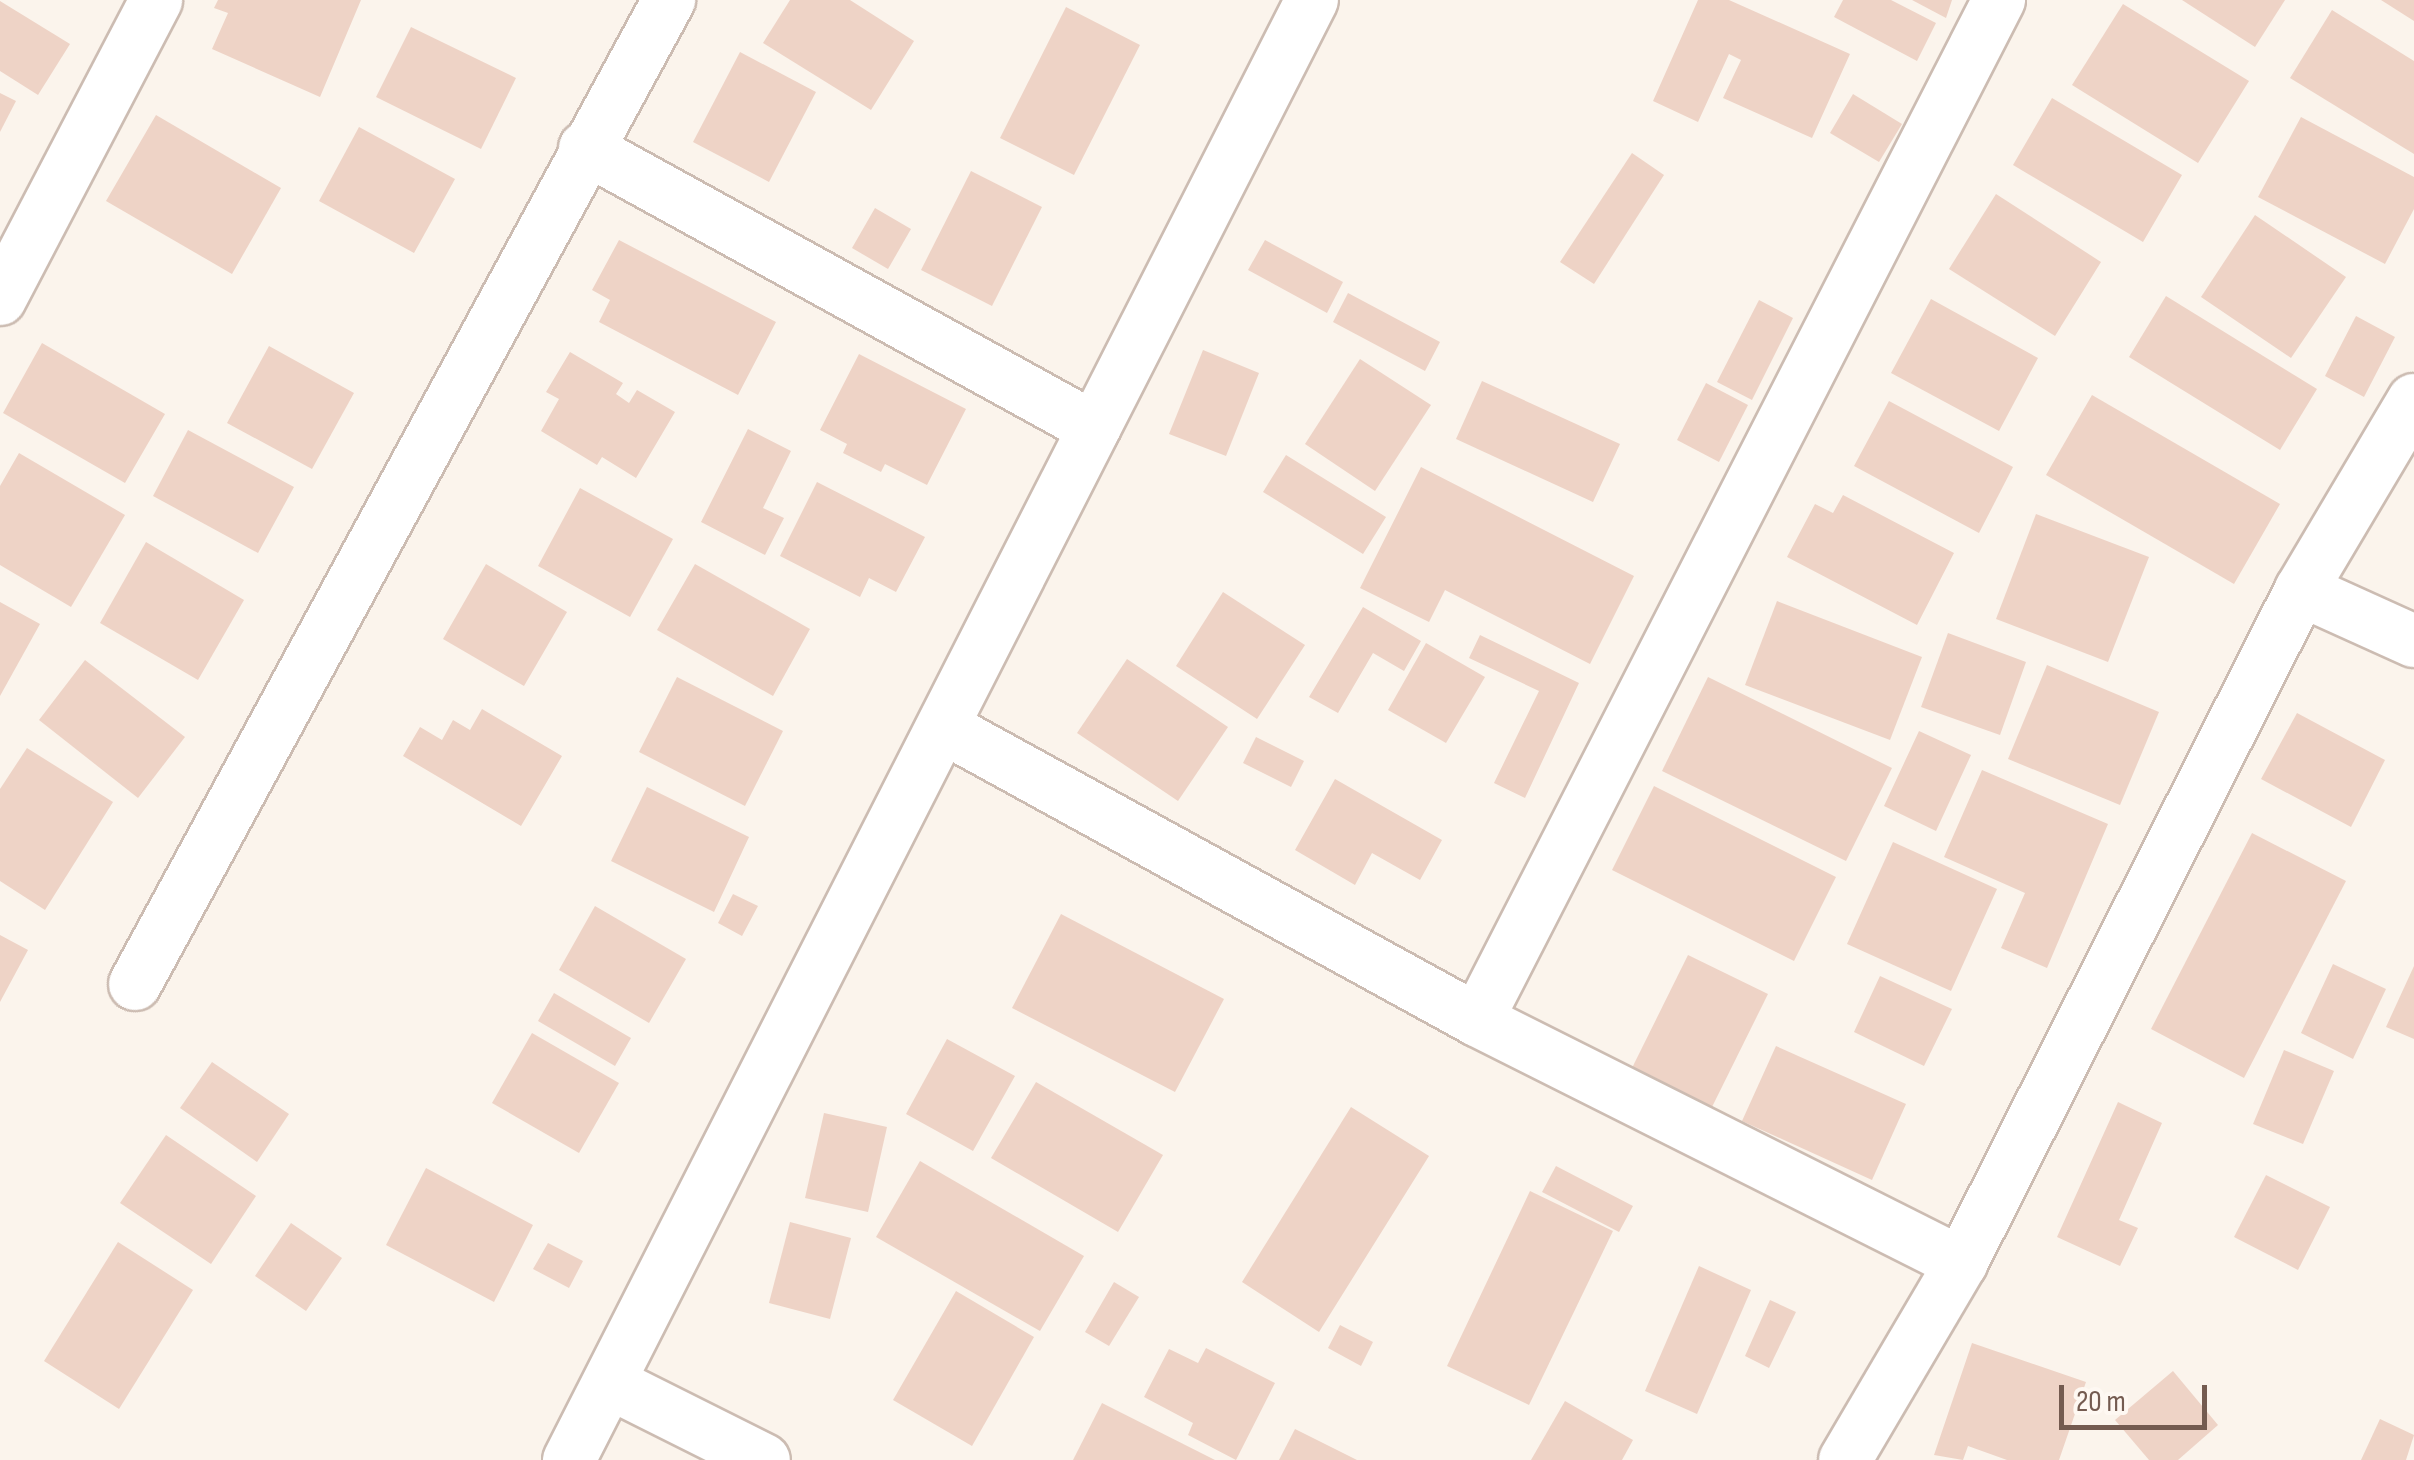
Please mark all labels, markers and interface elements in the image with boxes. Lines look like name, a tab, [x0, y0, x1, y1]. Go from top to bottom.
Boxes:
scale bar	[2064, 1365, 2212, 1427]
text: 20 m	[2076, 1384, 2126, 1420]

